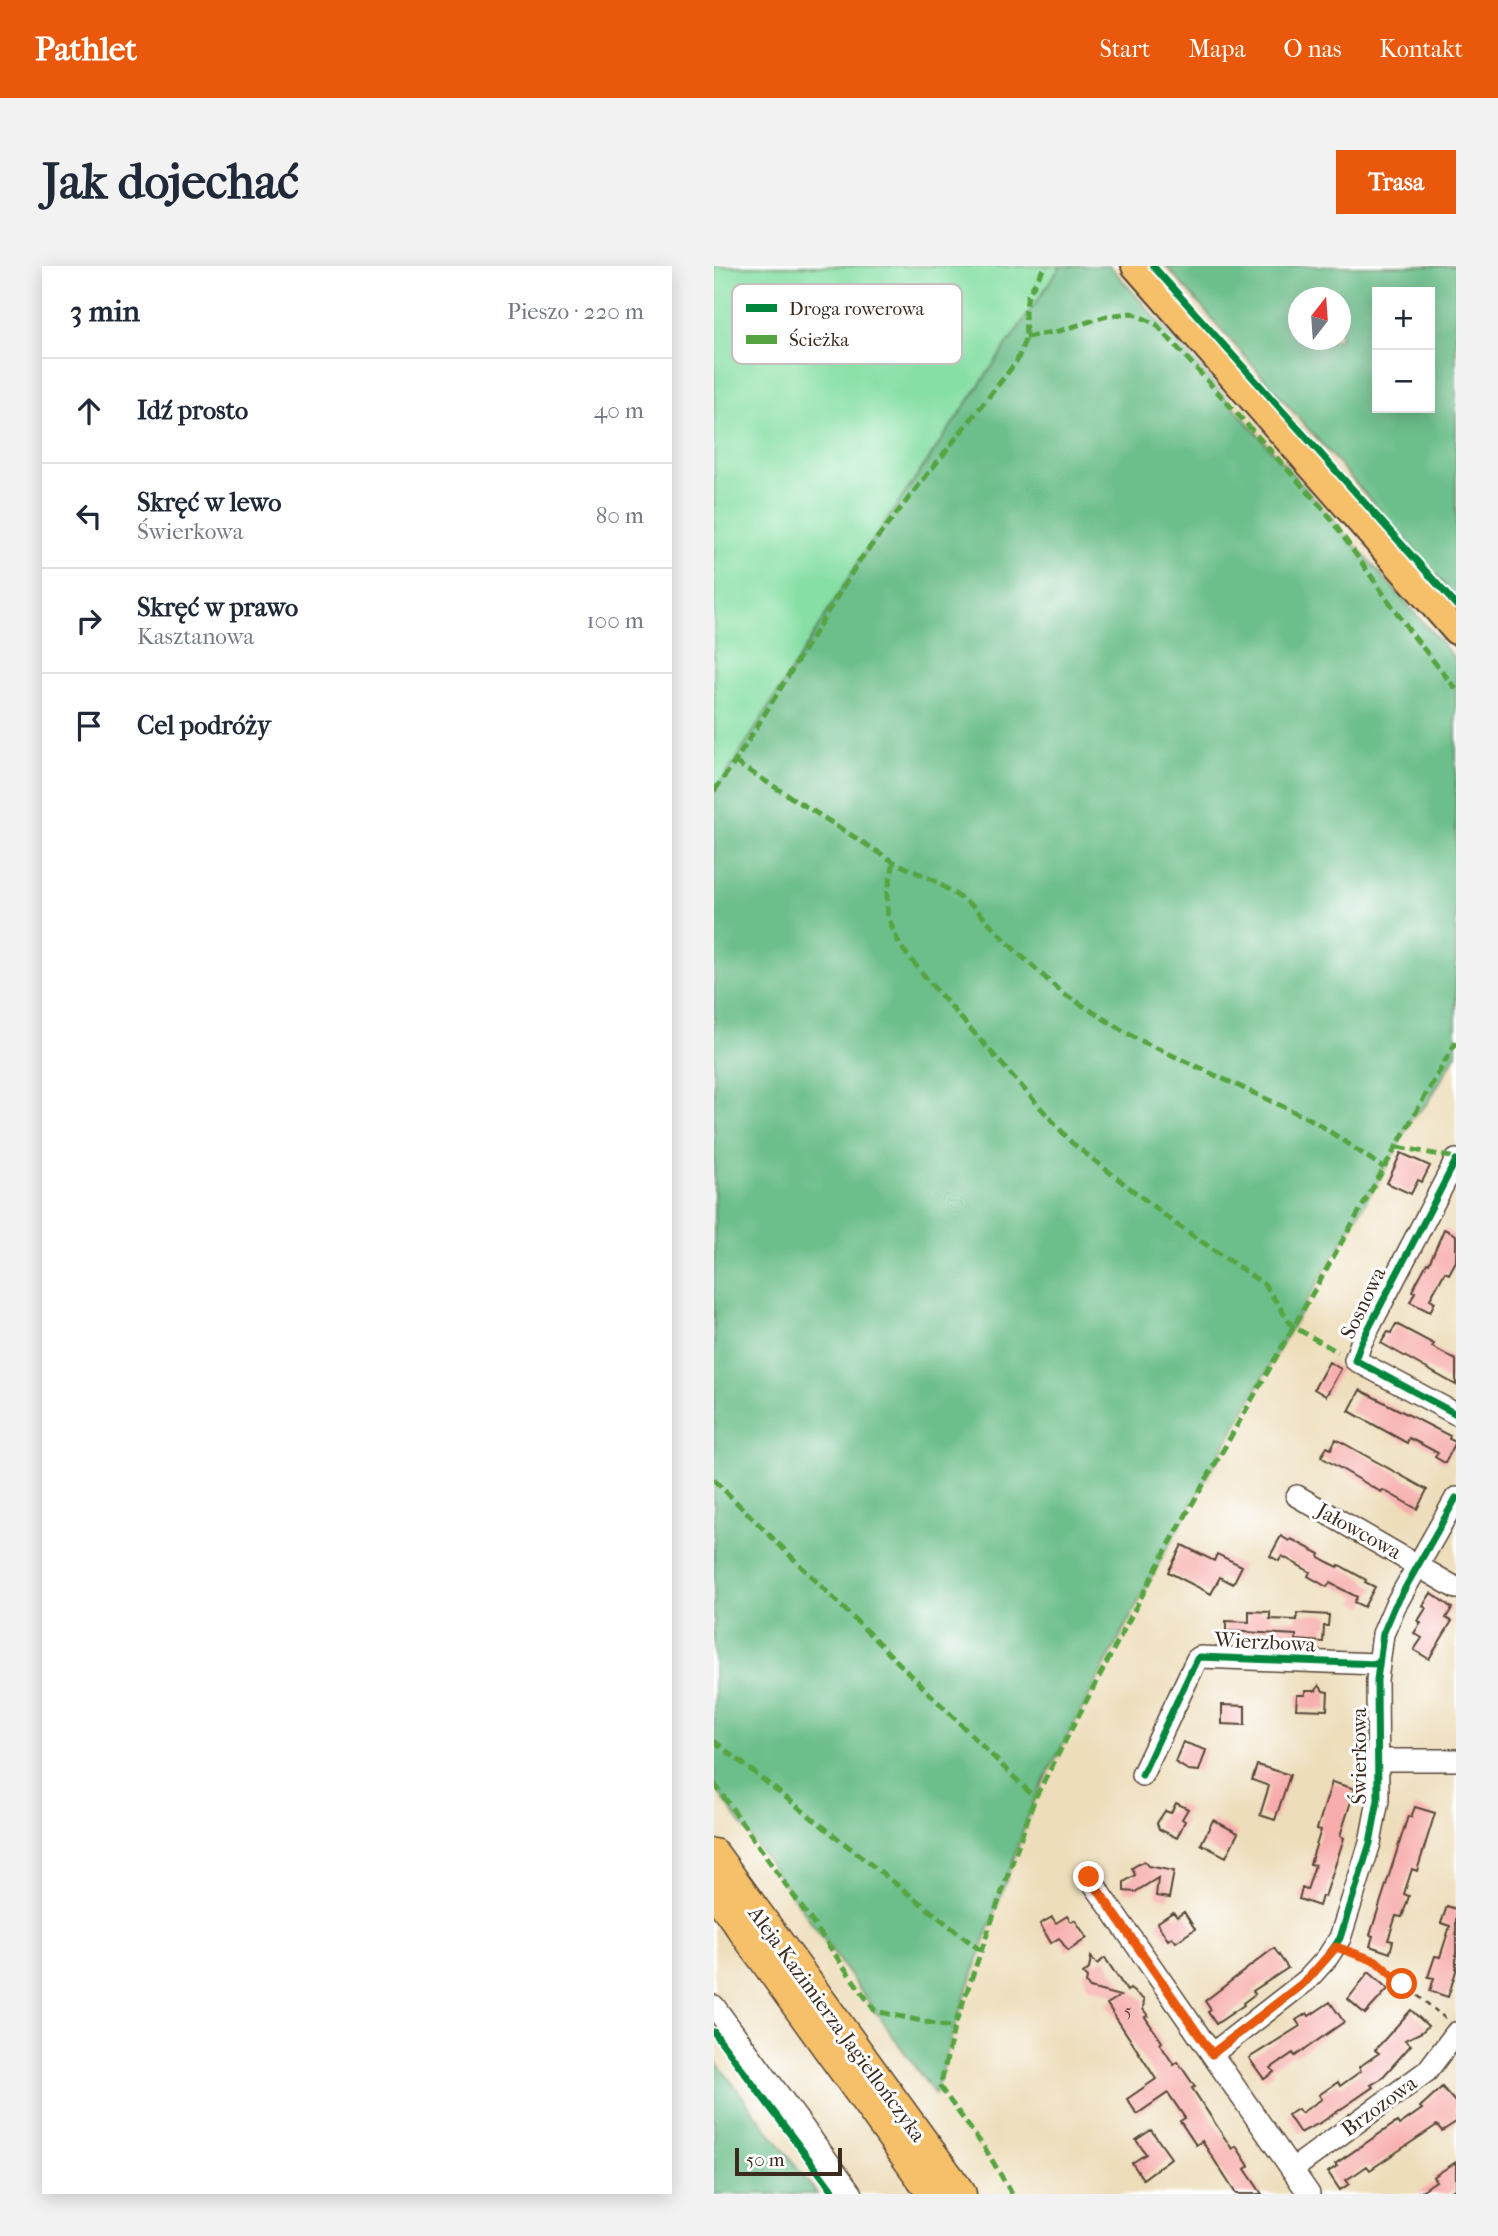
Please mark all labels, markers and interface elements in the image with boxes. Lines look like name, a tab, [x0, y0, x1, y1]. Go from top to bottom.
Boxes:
text: Pathlet	[35, 30, 137, 69]
text: Start	[1099, 35, 1150, 63]
text: Mapa	[1188, 35, 1246, 63]
text: O nas	[1284, 35, 1342, 63]
text: Kontakt	[1380, 35, 1463, 63]
button: Trasa	[1336, 150, 1456, 214]
text: Jak dojechać	[42, 153, 299, 211]
legend	[732, 284, 962, 364]
north arrow	[1288, 287, 1351, 350]
map controls	[1372, 287, 1435, 413]
button: +	[1372, 287, 1435, 350]
text: 3 min	[70, 294, 140, 329]
text: Pieszo · 220 m	[507, 298, 644, 325]
text: Droga rowerowa	[789, 298, 925, 320]
text: Ścieżka	[789, 328, 849, 351]
button: −	[1372, 350, 1435, 413]
icon: ahead	[70, 392, 108, 430]
text: Idź prosto	[137, 395, 248, 426]
text: 40 m	[594, 397, 644, 424]
text: Skręć w lewo	[137, 487, 281, 518]
icon: left	[70, 497, 108, 535]
text: 80 m	[596, 502, 644, 529]
text: Świerkowa	[137, 518, 243, 545]
text: Skręć w prawo	[137, 592, 298, 623]
icon: right	[70, 602, 108, 640]
text: 100 m	[586, 607, 644, 634]
text: Kasztanowa	[137, 623, 254, 650]
icon: arrive	[70, 707, 108, 745]
text: Cel podróży	[137, 710, 271, 741]
street label: Sosnowa	[1335, 1263, 1391, 1343]
street label: Jałowcowa	[1311, 1497, 1406, 1564]
street label: Wierzbowa	[1213, 1627, 1317, 1657]
street label: Świerkowa	[1347, 1707, 1371, 1805]
route end	[1073, 1861, 1104, 1892]
street label: Aleja Kazimierza Jagiellończyka	[743, 1901, 931, 2147]
route start	[1386, 1968, 1417, 1999]
house number: 5	[1124, 2001, 1132, 2022]
street label: Brzozowa	[1337, 2071, 1422, 2141]
scale bar	[735, 2145, 842, 2177]
text: 50 m	[746, 2149, 785, 2171]

